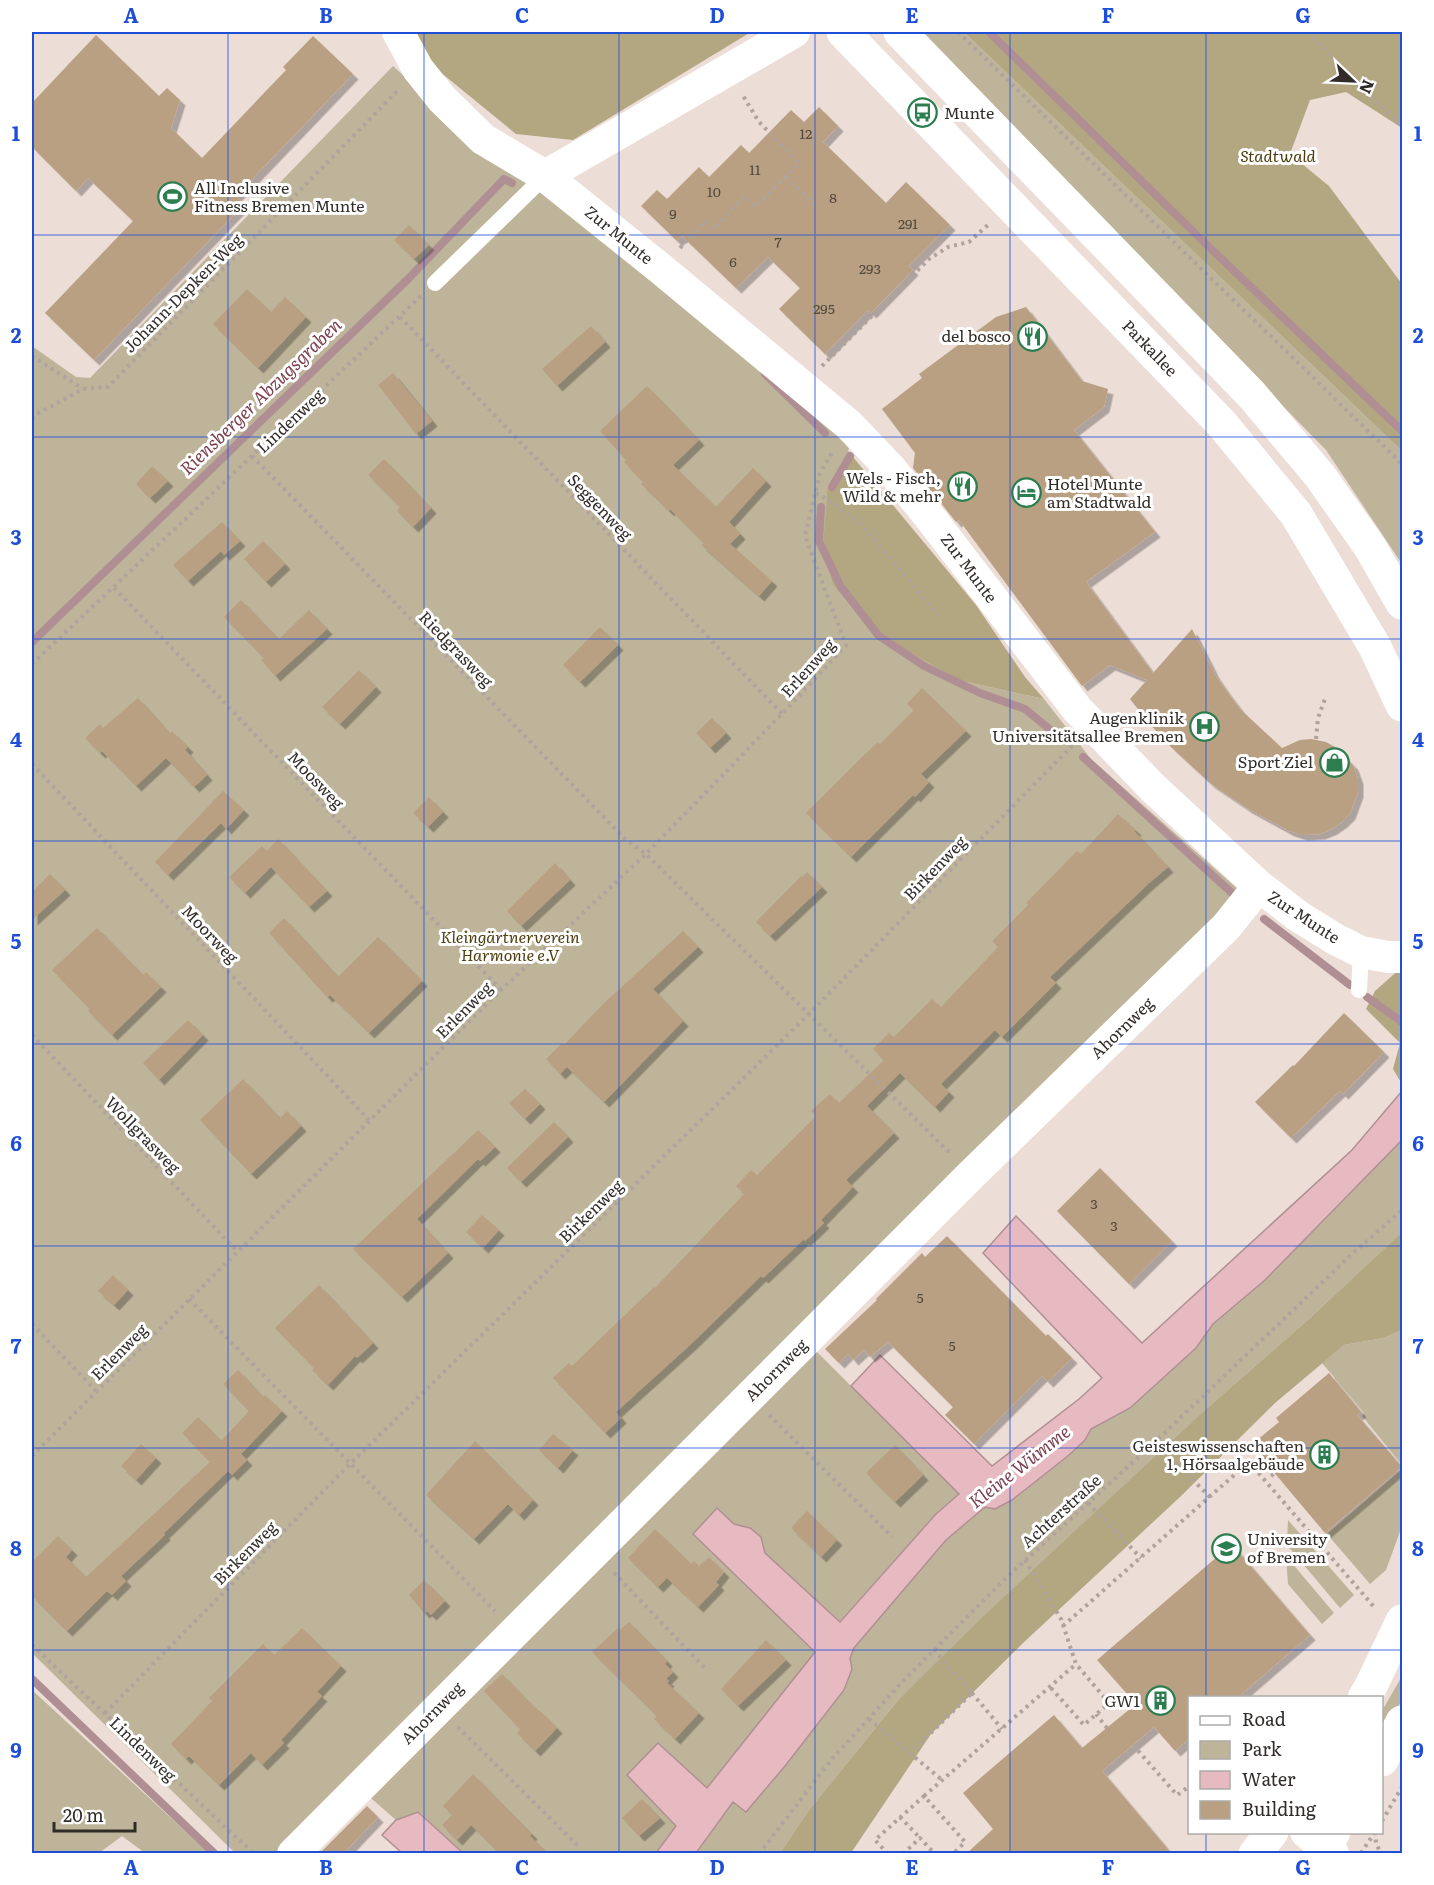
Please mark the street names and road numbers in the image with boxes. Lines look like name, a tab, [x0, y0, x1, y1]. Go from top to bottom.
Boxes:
street label: Zur Munte	[580, 199, 659, 269]
street label: Johann-Depken-Weg	[117, 227, 247, 357]
street label: Parkallee	[1117, 313, 1184, 381]
street label: Lindenweg	[250, 383, 328, 458]
street label: Seggenweg	[563, 468, 639, 545]
street label: Zur Munte	[936, 528, 1004, 607]
street label: Riedgrasweg	[414, 605, 499, 692]
street label: Erlenweg	[774, 633, 840, 702]
street label: Moosweg	[283, 745, 350, 814]
street label: Birkenweg	[897, 830, 971, 905]
street label: Zur Munte	[1264, 884, 1345, 948]
street label: Moorweg	[177, 899, 245, 968]
street label: Erlenweg	[430, 975, 497, 1043]
street label: Ahornweg	[1084, 991, 1158, 1064]
street label: Wollgrasweg	[101, 1090, 187, 1178]
street label: Birkenweg	[553, 1173, 628, 1247]
street label: Erlenweg	[85, 1317, 152, 1385]
street label: Ahornweg	[739, 1333, 812, 1406]
street label: Achterstraße	[1015, 1468, 1106, 1553]
street label: Birkenweg	[207, 1515, 282, 1590]
street label: Ahornweg	[395, 1676, 468, 1749]
street label: Lindenweg	[105, 1710, 182, 1786]

